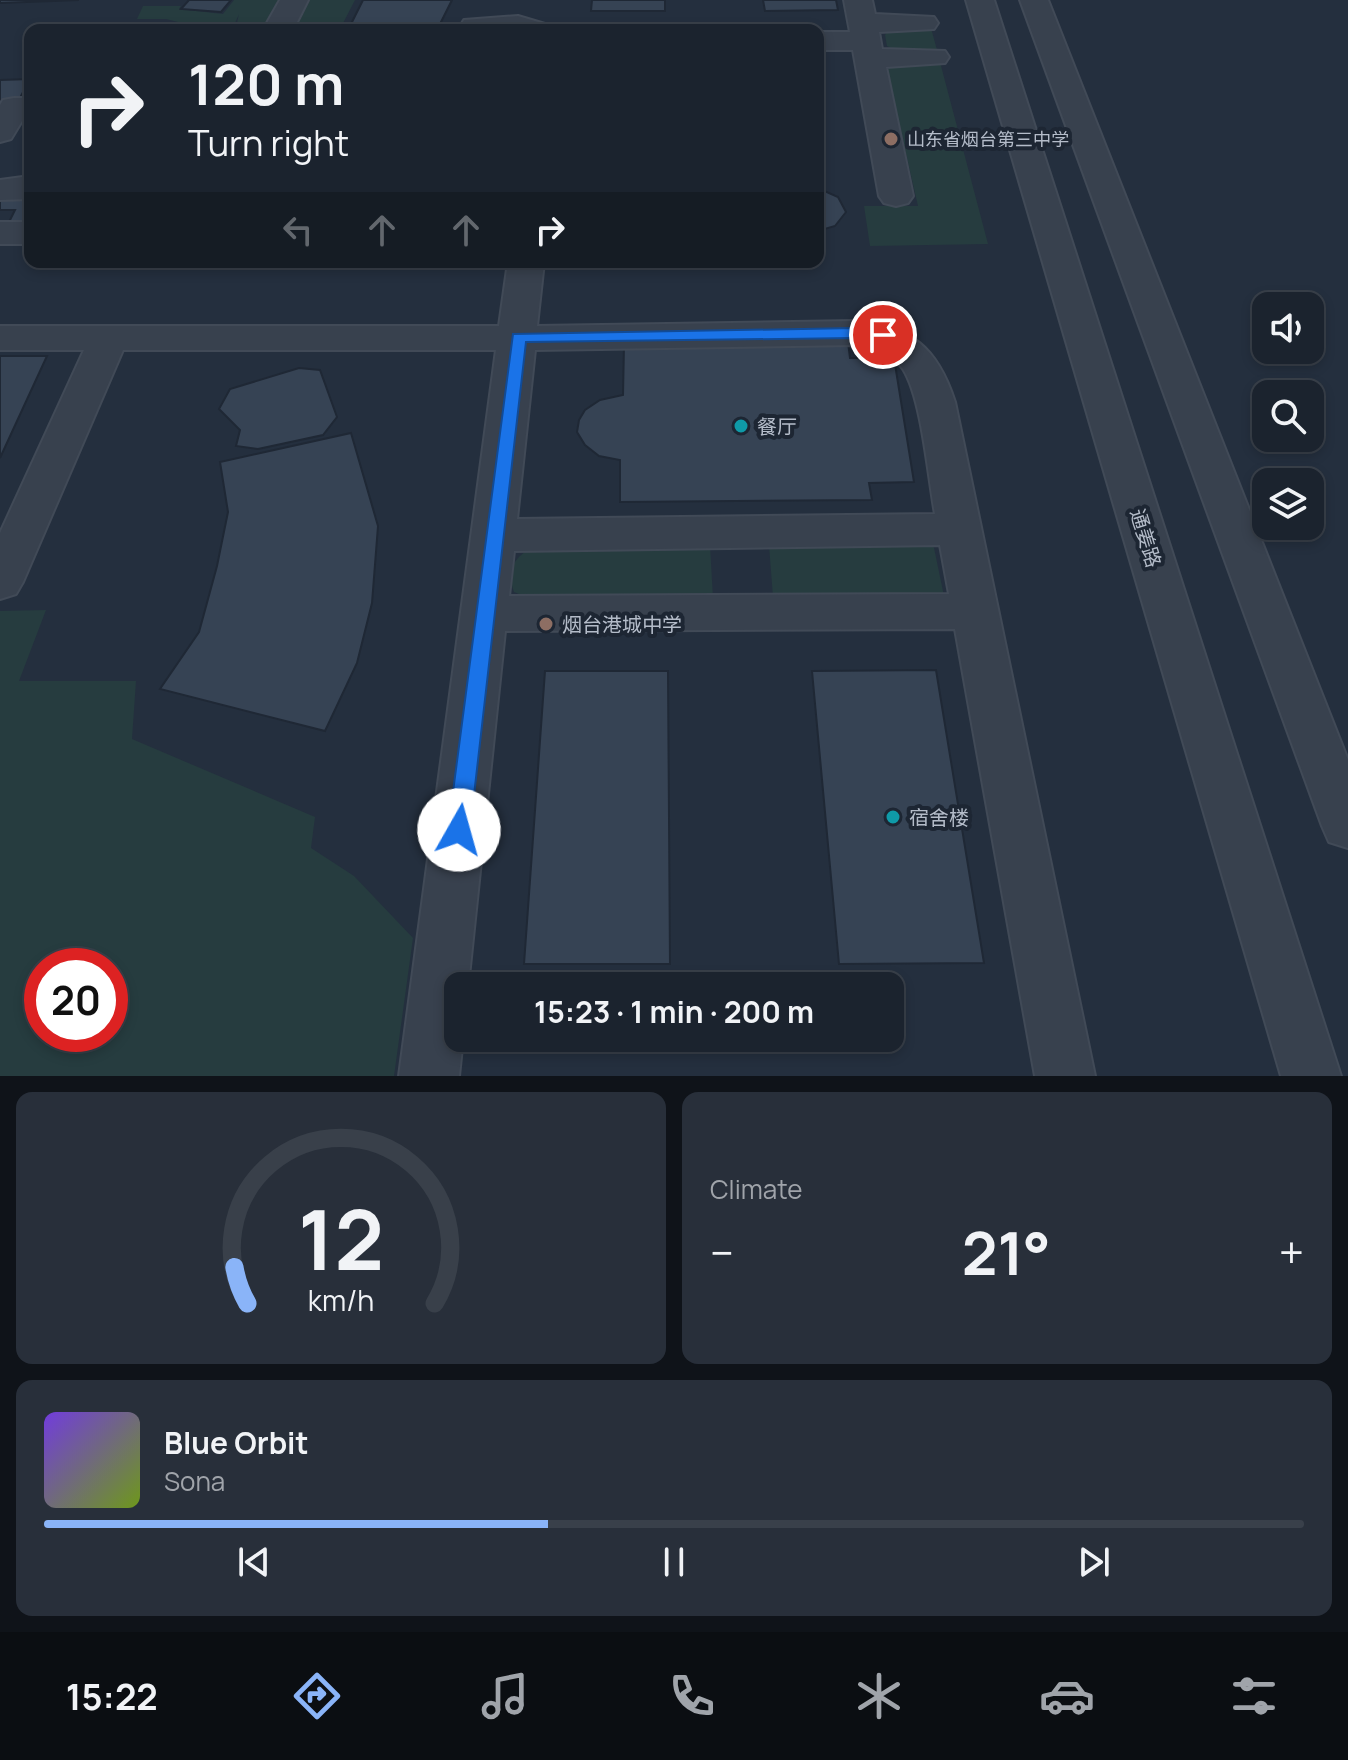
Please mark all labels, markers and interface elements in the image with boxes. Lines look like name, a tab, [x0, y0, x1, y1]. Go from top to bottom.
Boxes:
text: 120 m	[188, 45, 344, 122]
icon: right	[56, 56, 160, 160]
text: Turn right	[188, 118, 349, 167]
place label: 山东省烟台第三中学	[907, 127, 1069, 151]
marker: 山东省烟台第三中学	[882, 130, 900, 148]
icon: left	[276, 208, 320, 252]
icon: ahead	[360, 208, 404, 252]
icon: ahead	[444, 208, 488, 252]
icon: right	[528, 208, 572, 252]
map controls	[1252, 292, 1324, 540]
button: sound	[1252, 292, 1324, 364]
pin	[849, 301, 917, 369]
icon: arrive	[861, 313, 905, 357]
button: search	[1252, 380, 1324, 452]
place label: 餐厅	[757, 413, 797, 440]
marker: 餐厅	[732, 417, 750, 435]
button: layers	[1252, 468, 1324, 540]
street label: 通姜路	[1124, 505, 1168, 571]
place label: 烟台港城中学	[562, 611, 682, 638]
marker: 烟台港城中学	[537, 615, 555, 633]
position arrow	[417, 788, 501, 872]
place label: 宿舍楼	[909, 804, 969, 831]
marker: 宿舍楼	[884, 808, 902, 826]
speed limit sign: 20	[24, 948, 128, 1052]
text: 15:23 · 1 min · 200 m	[534, 991, 814, 1032]
text: Climate	[710, 1171, 802, 1207]
text: 12	[298, 1181, 384, 1295]
text: 21°	[962, 1211, 1051, 1293]
text: −	[710, 1222, 734, 1282]
text: +	[1279, 1222, 1304, 1282]
text: km/h	[308, 1281, 374, 1320]
text: Blue Orbit	[164, 1422, 309, 1463]
text: Sona	[164, 1463, 225, 1499]
icon: previous	[232, 1540, 276, 1584]
icon: pause	[652, 1540, 696, 1584]
icon: next	[1072, 1540, 1116, 1584]
icon: directions	[289, 1668, 345, 1724]
icon: music	[477, 1668, 533, 1724]
icon: phone	[664, 1668, 720, 1724]
icon: climate	[851, 1668, 907, 1724]
icon: car	[1039, 1668, 1095, 1724]
icon: filters	[1226, 1668, 1282, 1724]
text: 15:22	[66, 1672, 158, 1721]

